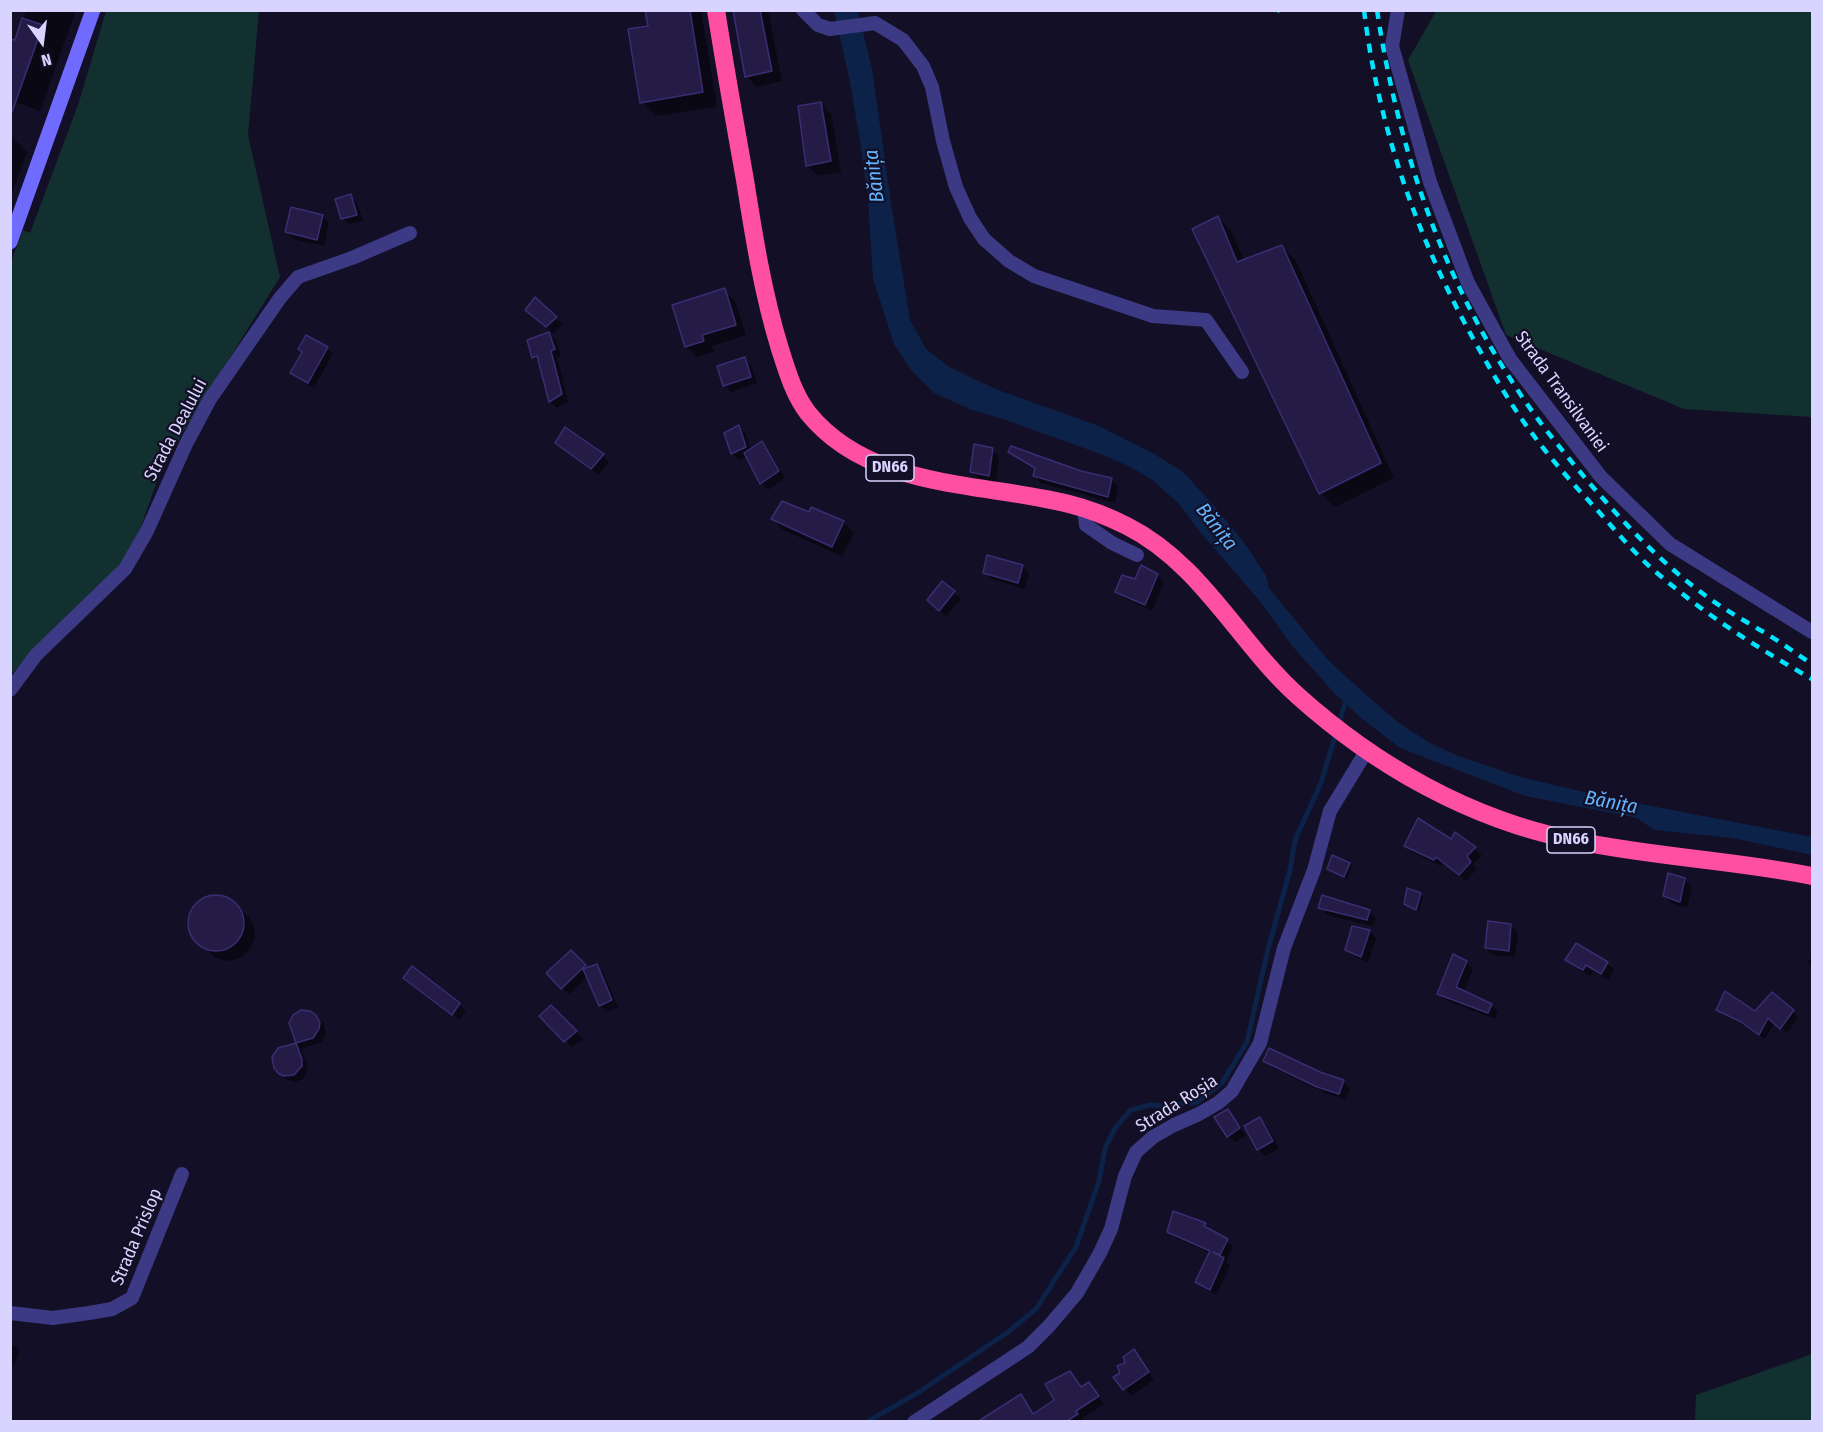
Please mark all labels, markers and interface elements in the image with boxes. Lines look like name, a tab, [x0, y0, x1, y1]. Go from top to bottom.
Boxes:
north arrow	[12, 12, 72, 72]
text: N	[40, 50, 53, 70]
water label: Bănița	[860, 148, 890, 204]
street label: Strada Transilvaniei	[1510, 327, 1612, 457]
street label: Strada Dealului	[140, 375, 212, 485]
road number: DN66	[866, 455, 914, 481]
water label: Bănița	[1190, 499, 1242, 555]
water label: Bănița	[1583, 786, 1639, 820]
road number: DN66	[1547, 827, 1595, 853]
street label: Strada Roșia	[1132, 1070, 1222, 1138]
street label: Strada Prislop	[107, 1185, 167, 1289]

